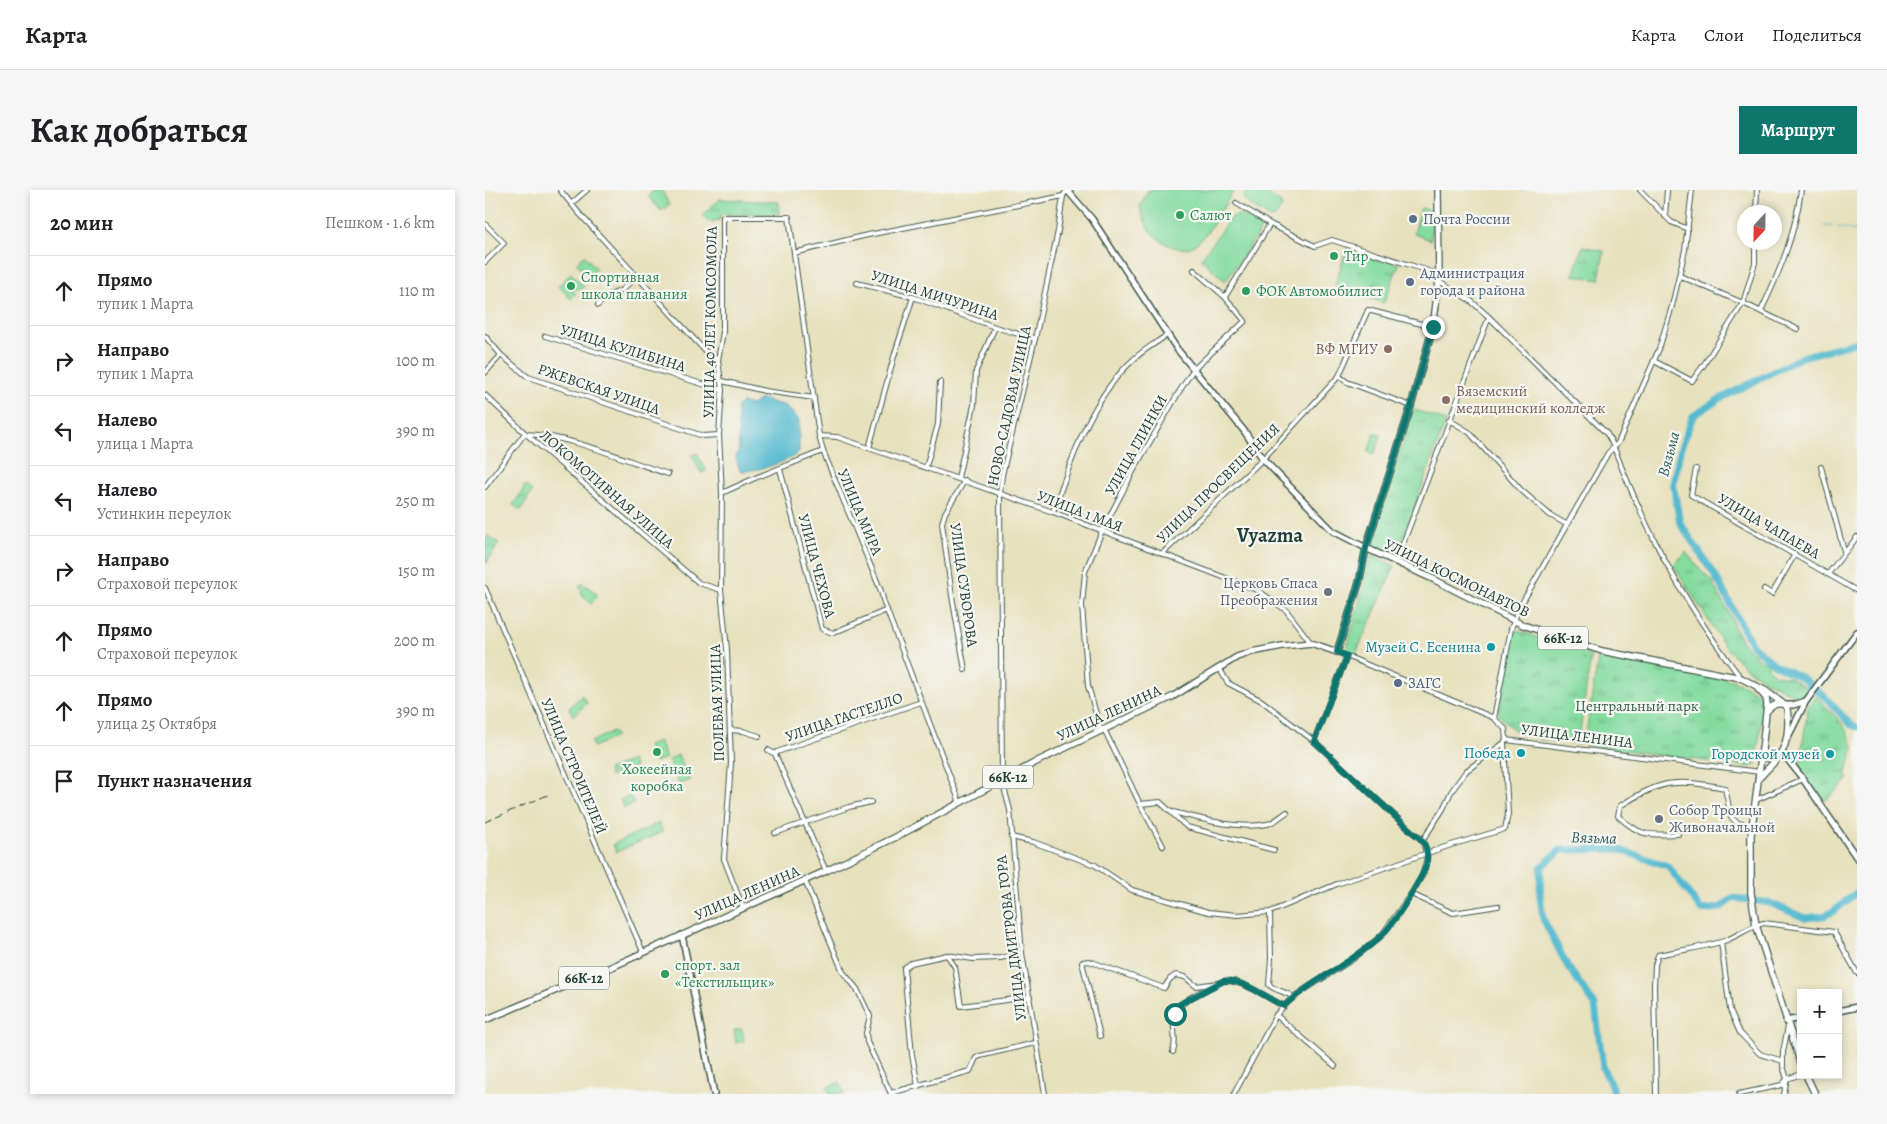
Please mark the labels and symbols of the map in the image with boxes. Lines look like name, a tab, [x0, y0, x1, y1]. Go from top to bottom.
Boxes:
place label: Салют	[1190, 205, 1232, 225]
north arrow	[1737, 205, 1782, 250]
marker: Салют	[1174, 209, 1186, 221]
place label: Почта России	[1423, 209, 1510, 229]
marker: Почта России	[1407, 213, 1419, 225]
street label: УЛИЦА 40 ЛЕТ КОМСОМОЛА	[698, 226, 722, 418]
place label: Тир	[1344, 246, 1369, 266]
marker: Тир	[1328, 250, 1340, 262]
place label: Администрация города и района	[1419, 263, 1525, 300]
street label: УЛИЦА МИЧУРИНА	[869, 265, 1001, 325]
place label: Спортивная школа плавания	[581, 267, 687, 304]
marker: Администрация города и района	[1404, 276, 1416, 288]
marker: Спортивная школа плавания	[565, 280, 577, 292]
place label: ФОК Автомобилист	[1256, 281, 1383, 301]
marker: ФОК Автомобилист	[1240, 285, 1252, 297]
route end	[1422, 316, 1445, 339]
street label: УЛИЦА КУЛИБИНА	[558, 319, 688, 377]
street label: НОВО-САДОВАЯ УЛИЦА	[982, 324, 1036, 488]
place label: ВФ МГИУ	[1315, 339, 1378, 359]
marker: ВФ МГИУ	[1382, 343, 1394, 355]
street label: РЖЕВСКАЯ УЛИЦА	[535, 359, 663, 419]
place label: Вяземский медицинский колледж	[1456, 381, 1605, 418]
street label: УЛИЦА ГЛИНКИ	[1100, 391, 1172, 499]
marker: Вяземский медицинский колледж	[1440, 394, 1452, 406]
street label: УЛИЦА ПРОСВЕЩЕНИЯ	[1152, 419, 1284, 547]
street label: ЛОКОМОТИВНАЯ УЛИЦА	[536, 425, 679, 553]
water label: Вязьма	[1652, 429, 1686, 479]
street label: УЛИЦА МИРА	[833, 466, 887, 559]
street label: УЛИЦА 1 МАЯ	[1034, 485, 1126, 537]
street label: УЛИЦА ЧАПАЕВА	[1714, 489, 1824, 564]
street label: УЛИЦА ЧЕХОВА	[793, 512, 841, 621]
street label: УЛИЦА СУВОРОВА	[945, 522, 983, 649]
district label: Vyazma	[1236, 522, 1303, 549]
street label: УЛИЦА КОСМОНАВТОВ	[1381, 534, 1533, 622]
place label: Церковь Спаса Преображения	[1220, 573, 1318, 610]
marker: Церковь Спаса Преображения	[1322, 586, 1334, 598]
road number: 66К-12	[1538, 626, 1588, 649]
place label: Музей С. Есенина	[1365, 637, 1481, 657]
marker: Музей С. Есенина	[1485, 641, 1497, 653]
street label: ПОЛЕВАЯ УЛИЦА	[705, 644, 729, 762]
place label: ЗАГС	[1408, 673, 1441, 693]
marker: ЗАГС	[1392, 677, 1404, 689]
street label: УЛИЦА ЛЕНИНА	[1054, 680, 1165, 746]
street label: УЛИЦА ГАСТЕЛЛО	[783, 688, 905, 746]
street label: УЛИЦА СТРОИТЕЛЕЙ	[536, 695, 612, 837]
park label: Центральный парк	[1575, 696, 1699, 716]
street label: УЛИЦА ЛЕНИНА	[1520, 719, 1634, 753]
place label: Победа	[1464, 743, 1511, 763]
place label: Городской музей	[1711, 744, 1820, 764]
marker: Хокеейная коробка	[651, 746, 663, 758]
marker: Победа	[1515, 747, 1527, 759]
marker: Городской музей	[1824, 748, 1836, 760]
place label: Хокеейная коробка	[622, 759, 692, 796]
road number: 66К-12	[983, 766, 1033, 788]
place label: Собор Троицы Живоначальной	[1669, 800, 1775, 837]
marker: Собор Троицы Живоначальной	[1653, 813, 1665, 825]
water label: Вязьма	[1571, 826, 1617, 850]
street label: УЛИЦА ДМИТРОВА ГОРА	[991, 854, 1031, 1022]
street label: УЛИЦА ЛЕНИНА	[691, 861, 803, 925]
place label: спорт. зал «Текстильщик»	[675, 955, 775, 992]
road number: 66К-12	[559, 966, 609, 990]
marker: спорт. зал «Текстильщик»	[659, 968, 671, 980]
route start	[1164, 1003, 1187, 1026]

